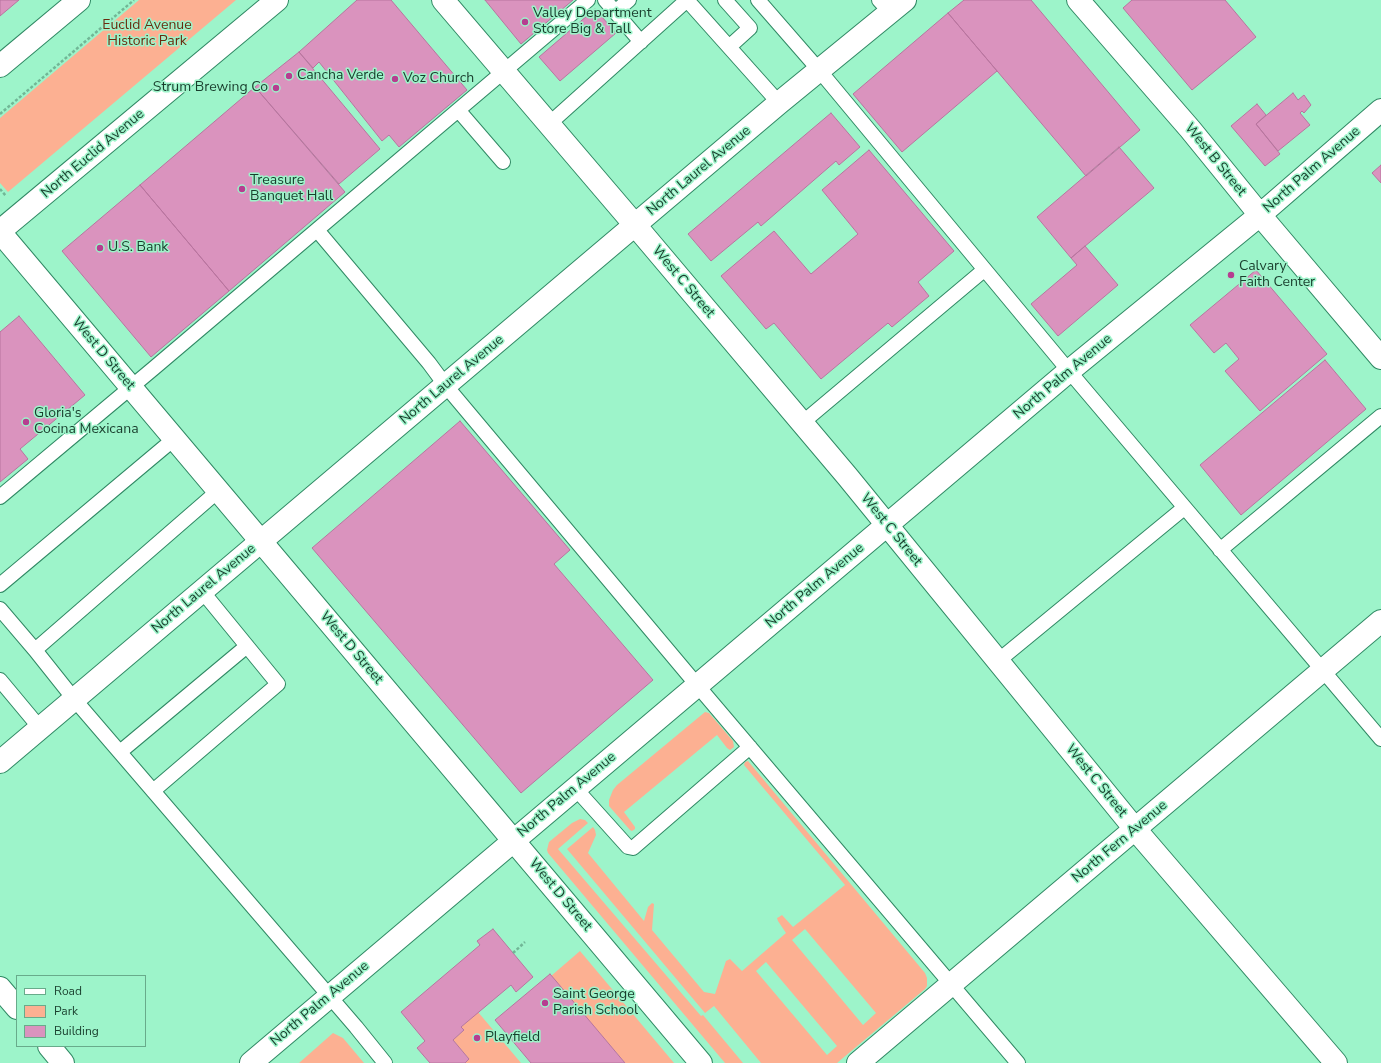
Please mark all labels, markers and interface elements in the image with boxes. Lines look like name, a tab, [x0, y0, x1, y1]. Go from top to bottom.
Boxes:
place label: Valley Department Store Big & Tall	[533, 6, 652, 38]
marker: Valley Department Store Big & Tall	[520, 17, 530, 27]
park label: Euclid Avenue Historic Park	[102, 18, 192, 50]
place label: Cancha Verde	[297, 68, 384, 84]
marker: Cancha Verde	[284, 71, 294, 81]
place label: Voz Church	[403, 71, 474, 87]
marker: Voz Church	[390, 74, 400, 84]
place label: Strum Brewing Co	[153, 80, 268, 96]
marker: Strum Brewing Co	[271, 83, 281, 93]
street label: North Euclid Avenue	[38, 106, 148, 202]
street label: West B Street	[1181, 120, 1249, 200]
street label: North Laurel Avenue	[644, 123, 754, 219]
street label: North Palm Avenue	[1260, 123, 1364, 217]
place label: Treasure Banquet Hall	[250, 173, 333, 206]
marker: Treasure Banquet Hall	[237, 184, 247, 194]
place label: U.S. Bank	[108, 240, 168, 256]
marker: U.S. Bank	[95, 243, 105, 253]
street label: West C Street	[648, 243, 718, 321]
place label: Calvary Faith Center	[1239, 259, 1315, 292]
marker: Calvary Faith Center	[1226, 270, 1236, 280]
street label: West D Street	[68, 314, 138, 394]
street label: North Palm Avenue	[1010, 331, 1116, 423]
street label: North Laurel Avenue	[397, 332, 507, 428]
place label: Gloria's Cocina Mexicana	[34, 406, 139, 438]
marker: Gloria's Cocina Mexicana	[21, 417, 31, 427]
street label: West C Street	[857, 490, 925, 570]
street label: North Palm Avenue	[762, 540, 868, 632]
street label: North Laurel Avenue	[149, 541, 259, 637]
street label: West D Street	[316, 608, 386, 688]
street label: West C Street	[1062, 741, 1130, 821]
street label: North Palm Avenue	[514, 749, 620, 841]
street label: North Fern Avenue	[1069, 797, 1171, 887]
street label: West D Street	[525, 855, 595, 935]
street label: North Palm Avenue	[267, 958, 373, 1050]
legend	[16, 975, 146, 1047]
text: Road	[54, 983, 82, 999]
place label: Saint George Parish School	[553, 987, 638, 1020]
marker: Saint George Parish School	[540, 998, 550, 1008]
text: Park	[54, 1003, 78, 1019]
text: Building	[54, 1023, 99, 1039]
place label: Playfield	[485, 1030, 540, 1046]
marker: Playfield	[472, 1033, 482, 1043]

